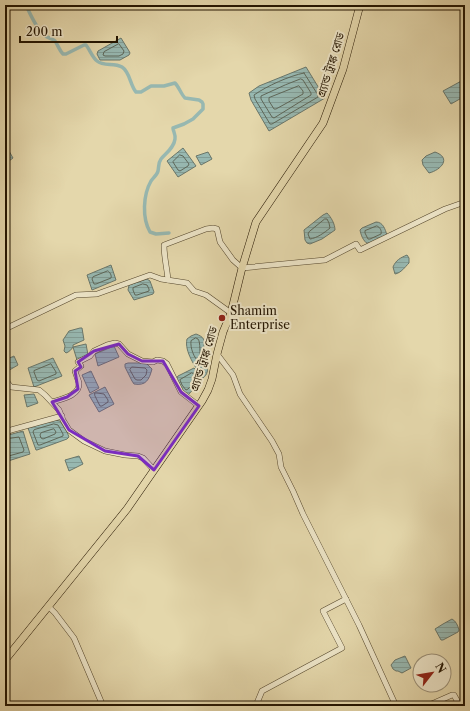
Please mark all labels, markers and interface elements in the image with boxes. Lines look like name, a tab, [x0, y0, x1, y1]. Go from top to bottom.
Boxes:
scale bar	[20, 18, 117, 44]
text: 200 m	[26, 24, 63, 39]
street label: গ্র্যান্ড ট্রাঙ্ক রোড	[314, 30, 348, 99]
place label: Shamim Enterprise	[230, 303, 290, 332]
marker: Shamim Enterprise	[217, 313, 227, 323]
street label: গ্র্যান্ড ট্রাঙ্ক রোড	[187, 324, 221, 393]
north arrow	[412, 653, 452, 693]
text: N	[432, 660, 449, 676]

